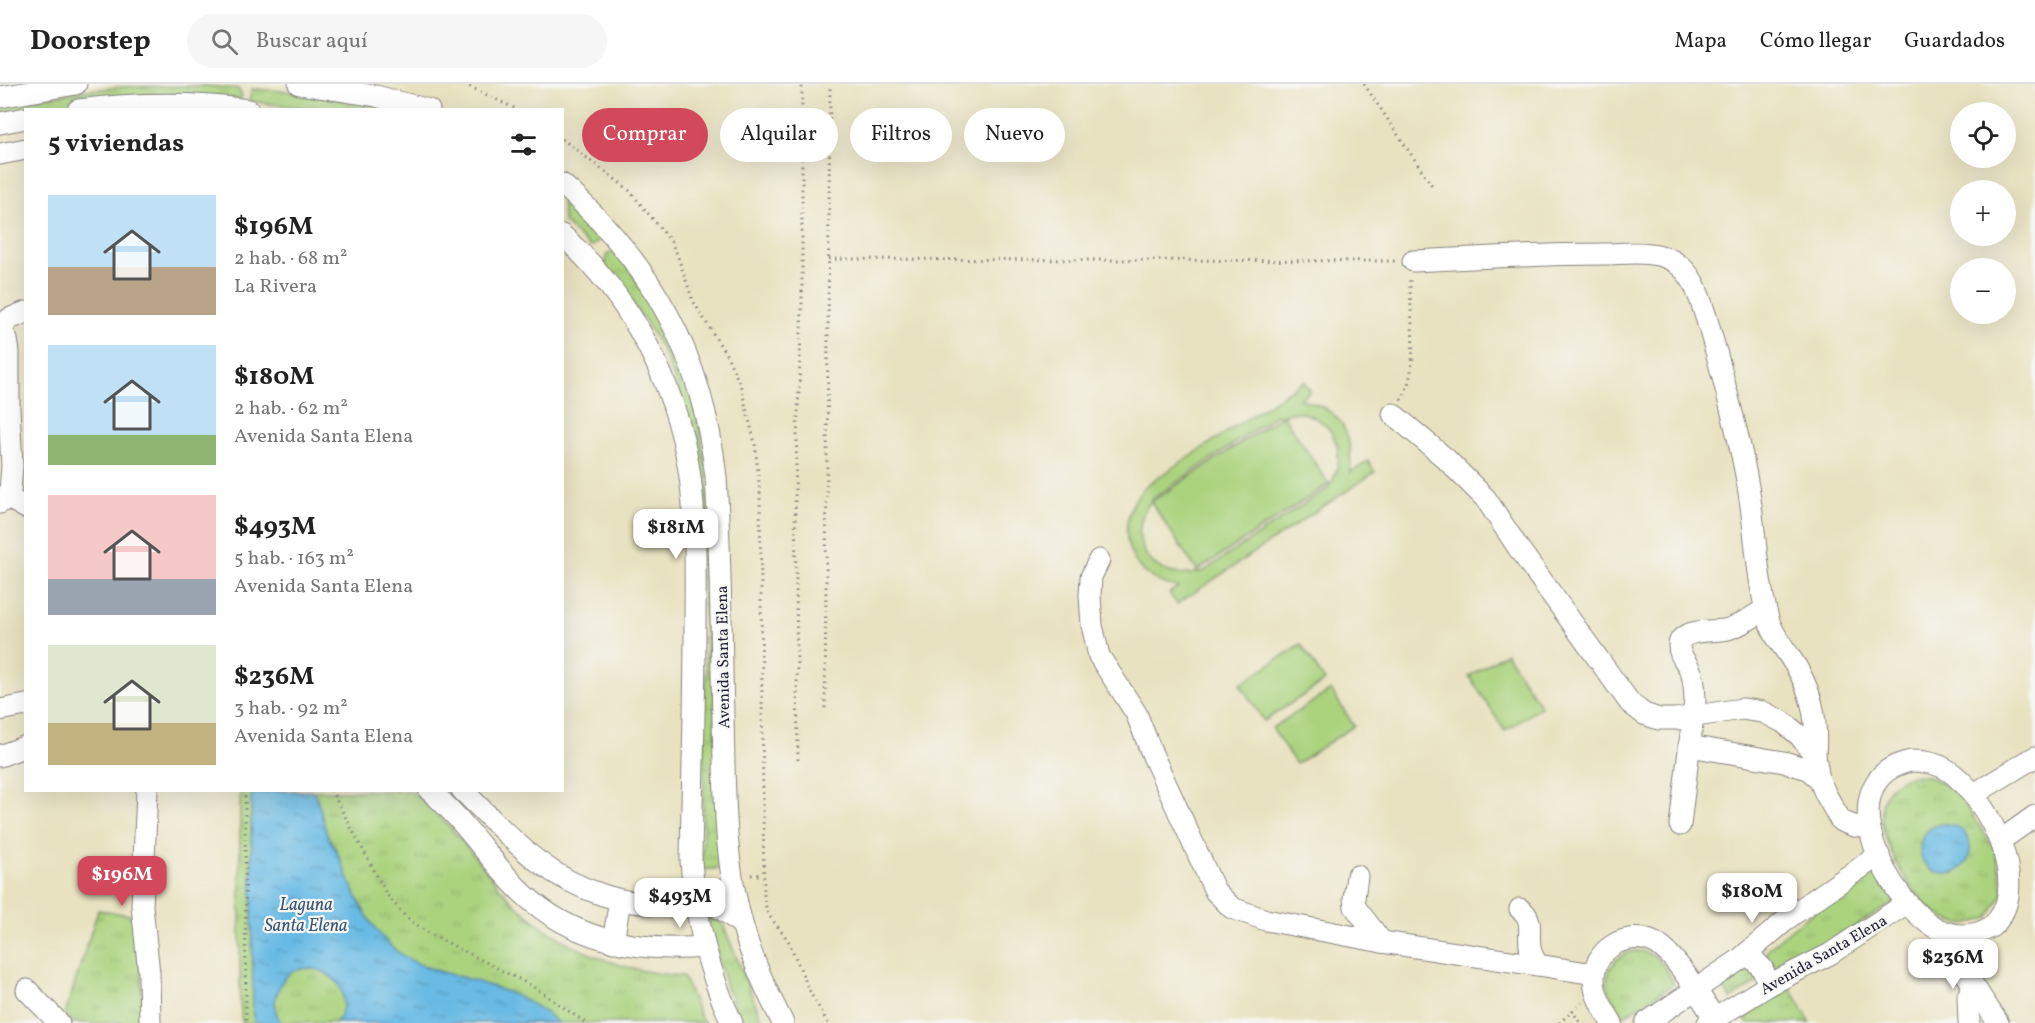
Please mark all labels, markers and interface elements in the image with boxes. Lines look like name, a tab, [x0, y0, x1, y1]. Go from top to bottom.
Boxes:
search box	[187, 14, 607, 68]
text: Doorstep	[30, 22, 151, 61]
icon: search	[208, 25, 241, 58]
text: Buscar aquí	[256, 26, 368, 57]
text: Mapa	[1674, 27, 1727, 56]
text: Cómo llegar	[1760, 27, 1871, 56]
text: Guardados	[1904, 27, 2005, 56]
map controls	[1950, 102, 2016, 324]
button: locate	[1950, 102, 2016, 168]
chip: Comprar	[582, 108, 708, 162]
chip: Alquilar	[720, 108, 838, 162]
chip: Filtros	[850, 108, 952, 162]
chip: Nuevo	[964, 108, 1065, 162]
text: 5 viviendas	[48, 126, 184, 162]
icon: filters	[507, 128, 540, 161]
button: +	[1950, 180, 2016, 246]
text: $196M	[234, 209, 313, 245]
icon: home	[96, 219, 168, 291]
text: 2 hab. · 68 m²	[234, 245, 347, 273]
button: −	[1950, 258, 2016, 324]
text: La Rivera	[234, 273, 317, 301]
text: $180M	[234, 359, 314, 395]
icon: home	[96, 369, 168, 441]
text: 2 hab. · 62 m²	[234, 395, 348, 423]
text: Avenida Santa Elena	[234, 423, 413, 451]
text: $493M	[234, 509, 316, 545]
pin: $181M	[634, 509, 718, 560]
text: $181M	[647, 514, 705, 542]
icon: home	[96, 519, 168, 591]
text: 5 hab. · 163 m²	[234, 545, 354, 573]
text: Avenida Santa Elena	[234, 573, 413, 601]
street label: Avenida Santa Elena	[712, 585, 736, 729]
text: $236M	[234, 659, 314, 695]
icon: home	[96, 669, 168, 741]
text: 3 hab. · 92 m²	[234, 695, 348, 723]
text: Avenida Santa Elena	[234, 723, 413, 751]
pin: $196M	[80, 856, 164, 907]
text: $196M	[92, 861, 152, 889]
pin: $180M	[1710, 873, 1794, 924]
pin: $493M	[638, 878, 722, 929]
text: $180M	[1721, 878, 1783, 906]
text: $493M	[648, 883, 712, 911]
water label: Laguna Santa Elena	[264, 893, 348, 939]
street label: Avenida Santa Elena	[1756, 910, 1892, 1001]
pin: $236M	[1911, 939, 1995, 990]
text: $236M	[1922, 944, 1984, 972]

